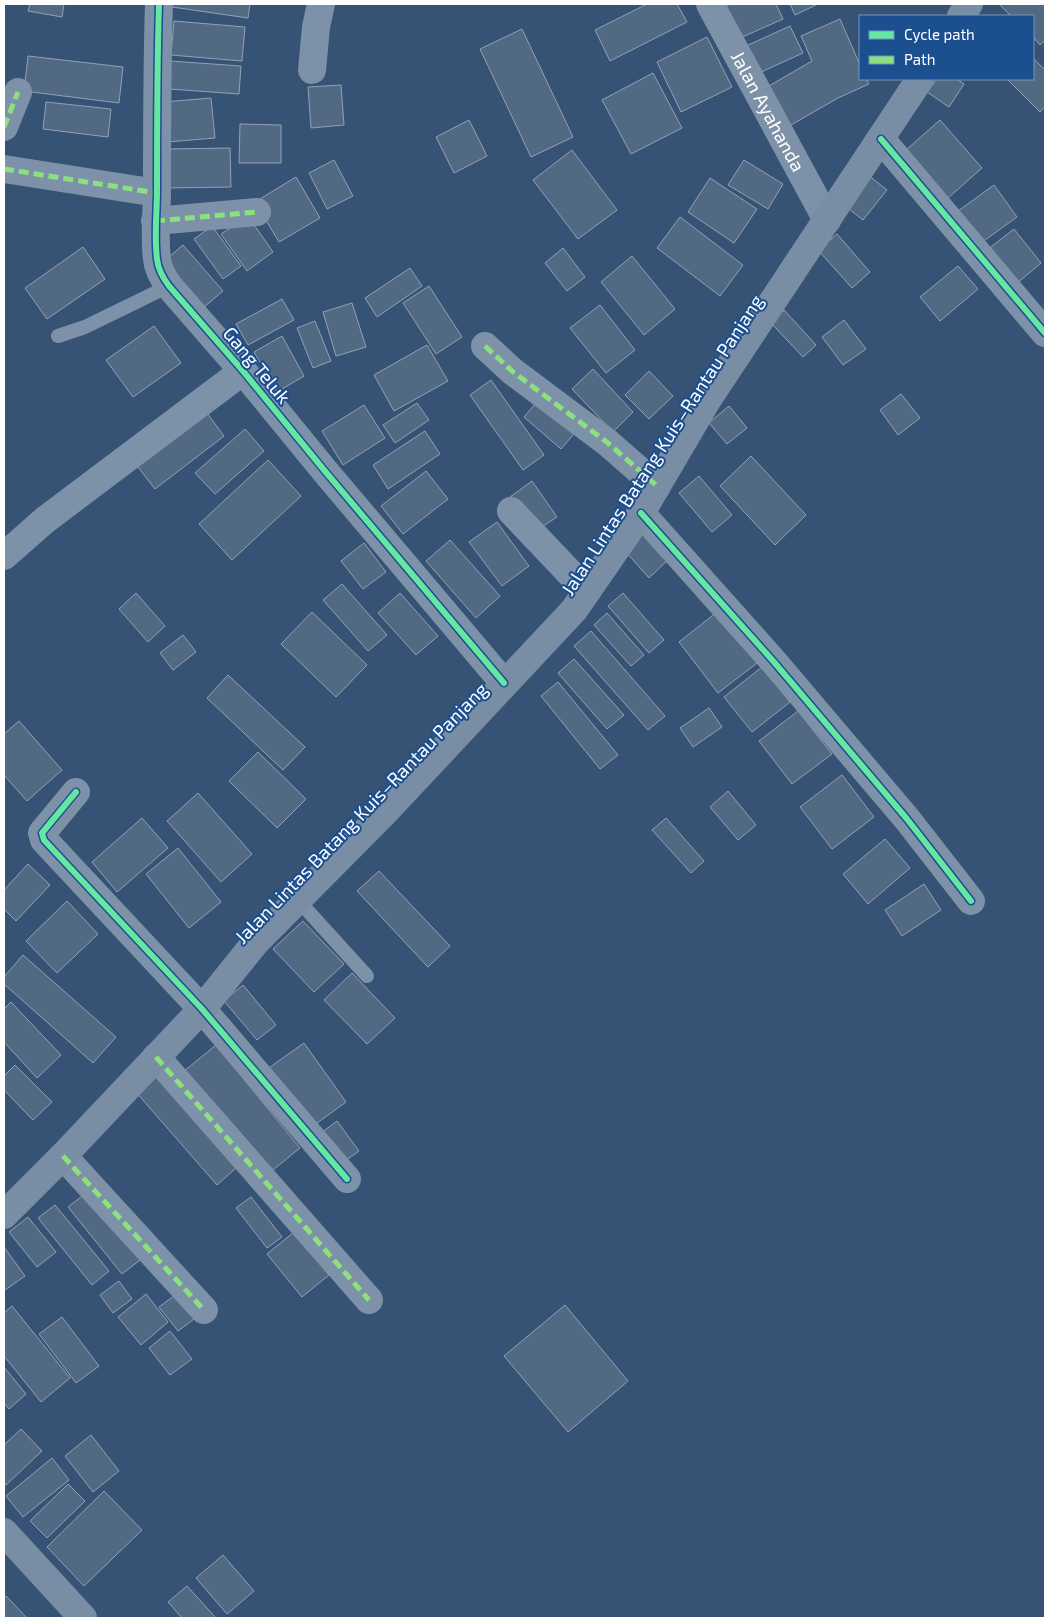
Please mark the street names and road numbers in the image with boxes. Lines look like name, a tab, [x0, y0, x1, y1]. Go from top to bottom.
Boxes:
street label: Jalan Ayahanda	[727, 47, 810, 175]
street label: Jalan Lintas Batang Kuis–Rantau Panjang	[556, 290, 768, 599]
street label: Gang Teluk	[219, 322, 296, 408]
street label: Jalan Lintas Batang Kuis–Rantau Panjang	[229, 677, 492, 948]

